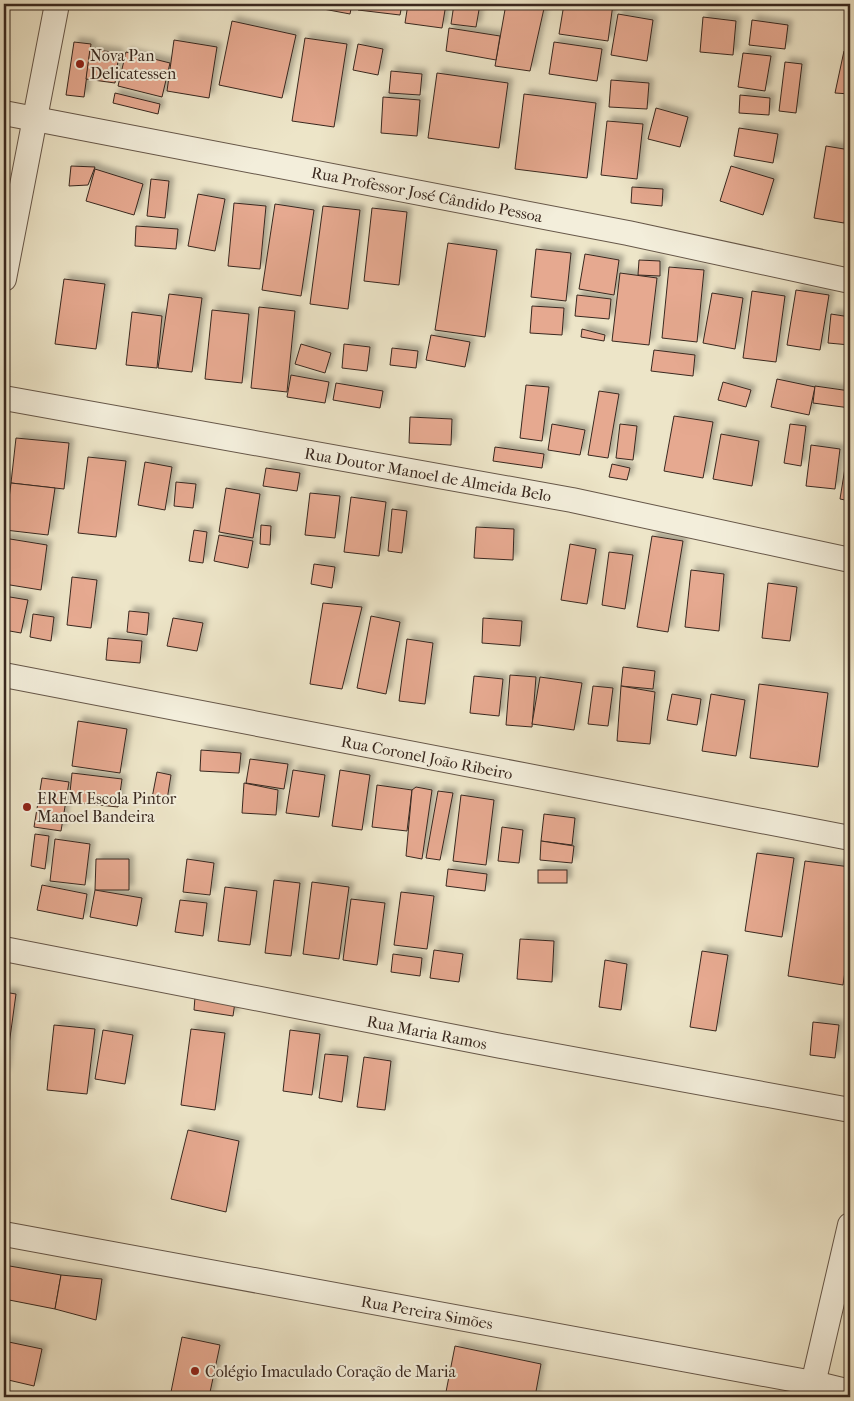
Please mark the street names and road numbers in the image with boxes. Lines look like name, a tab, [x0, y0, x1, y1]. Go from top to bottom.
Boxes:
street label: Rua Professor José Cândido Pessoa	[310, 163, 545, 226]
street label: Rua Doutor Manoel de Almeida Belo	[303, 443, 553, 506]
street label: Rua Coronel João Ribeiro	[339, 732, 514, 783]
street label: Rua Maria Ramos	[365, 1012, 489, 1053]
street label: Rua Pereira Simões	[360, 1292, 494, 1333]

